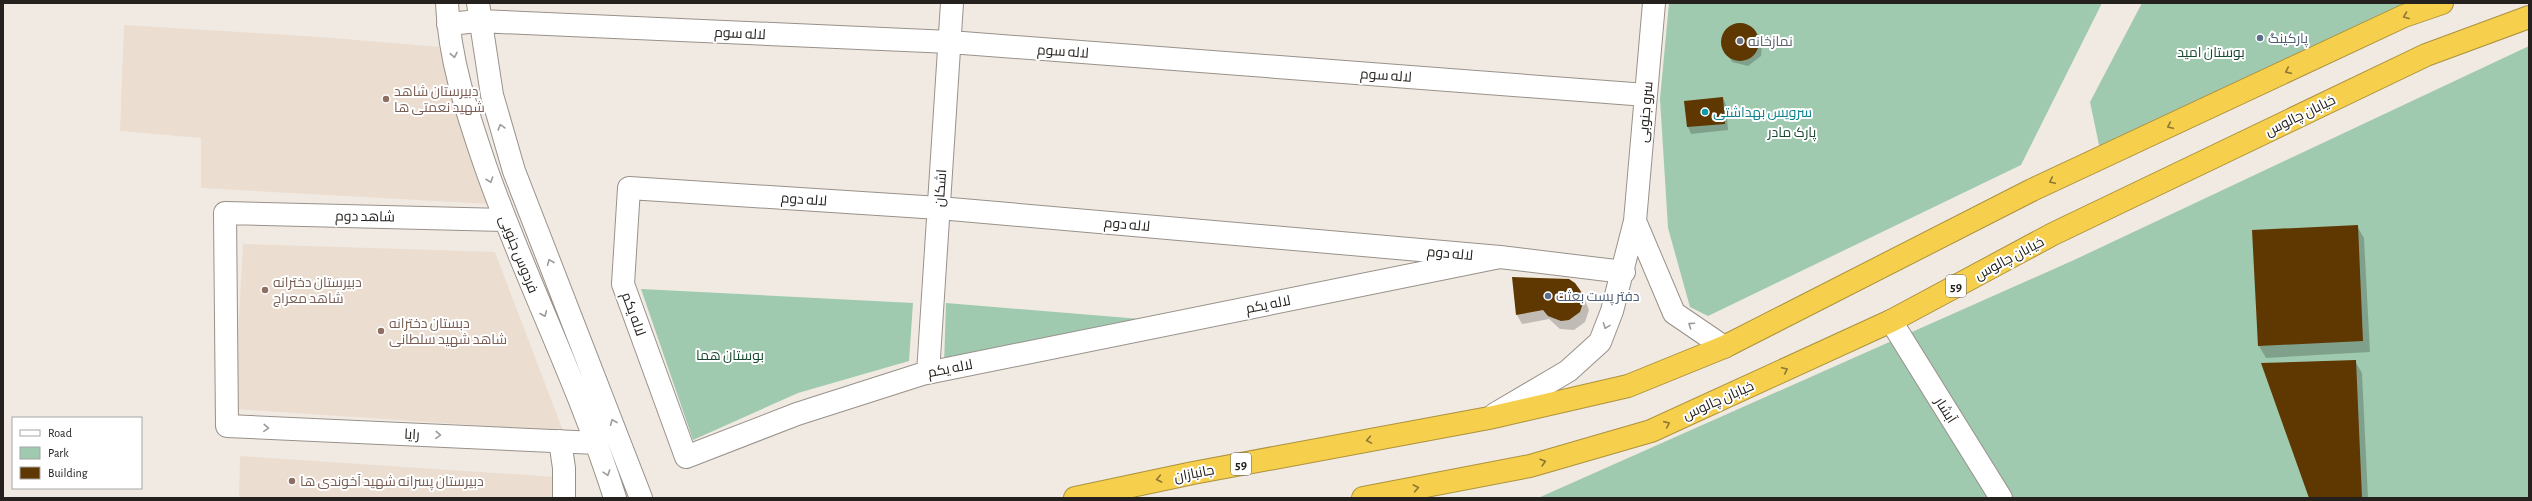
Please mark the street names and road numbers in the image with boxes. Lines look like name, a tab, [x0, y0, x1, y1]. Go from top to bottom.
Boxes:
street label: لاله سوم	[714, 26, 766, 44]
street label: لاله سوم	[1037, 43, 1089, 63]
street label: لاله سوم	[1360, 67, 1412, 87]
street label: سرو جنوبی	[1636, 81, 1656, 143]
street label: خیابان چالوس	[2263, 93, 2339, 141]
street label: اشکان	[933, 169, 949, 208]
street label: لاله دوم	[780, 191, 828, 211]
street label: شاهد دوم	[335, 209, 395, 227]
street label: فردوس جنوبی	[496, 214, 540, 295]
street label: لاله دوم	[1103, 216, 1151, 236]
street label: خیابان چالوس	[1972, 235, 2047, 285]
street label: لاله دوم	[1426, 245, 1474, 265]
road number: 59	[1946, 275, 1966, 297]
street label: لاله یکم	[617, 291, 647, 339]
street label: لاله یکم	[1245, 294, 1292, 318]
street label: لاله یکم	[927, 358, 974, 382]
street label: خیابان چالوس	[1681, 379, 1757, 425]
street label: آبشار	[1931, 394, 1959, 426]
street label: رایا	[404, 428, 420, 442]
road number: 59	[1231, 453, 1251, 475]
street label: جانبازان	[1173, 463, 1215, 485]

